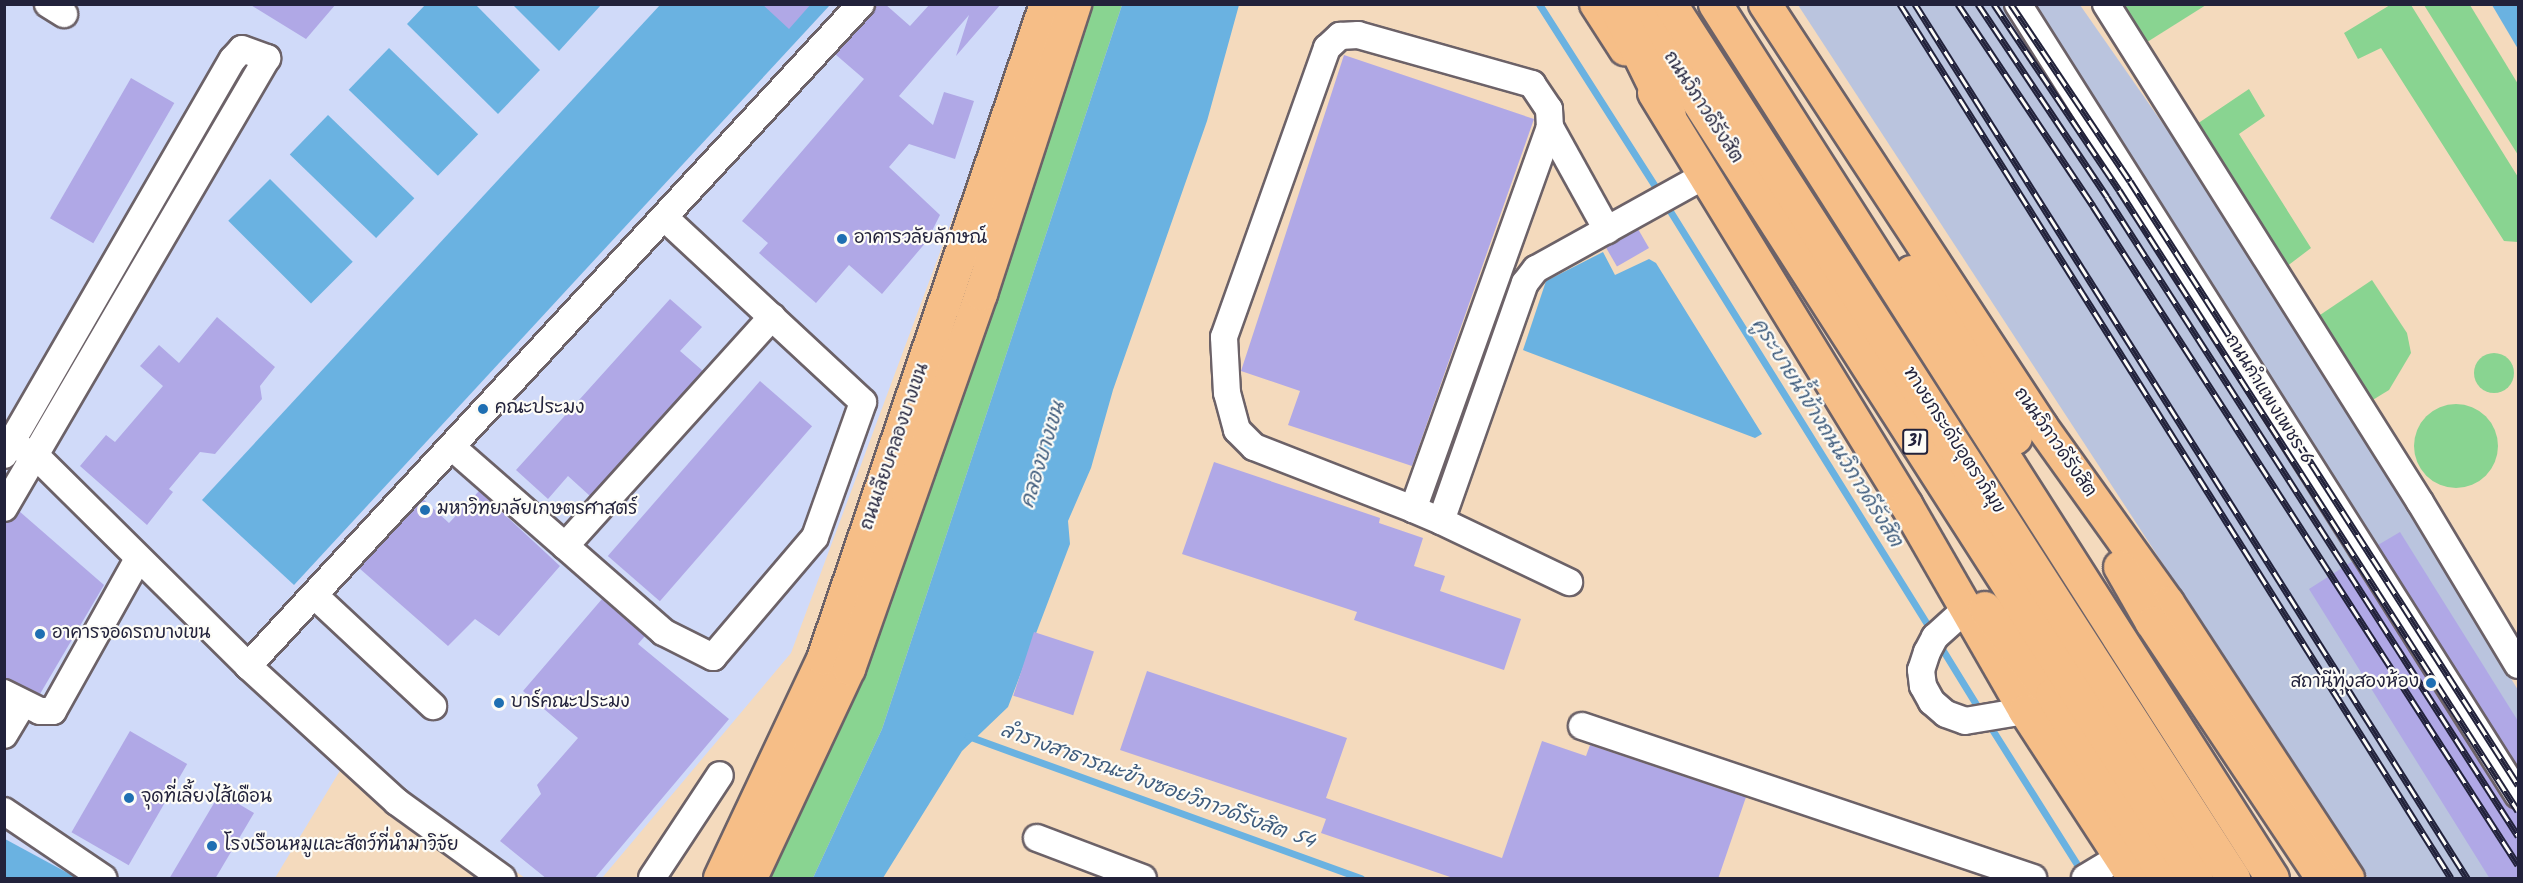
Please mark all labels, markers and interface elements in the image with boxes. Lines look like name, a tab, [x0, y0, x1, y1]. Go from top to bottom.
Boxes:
street label: ถนนวิภาวดีรังสิต	[1658, 48, 1746, 168]
place label: อาคารวลัยลักษณ์	[854, 228, 987, 250]
marker: อาคารวลัยลักษณ์	[835, 232, 849, 246]
water label: คูระบายน้ำข้างถนนวิภาวดีรังสิต	[1746, 314, 1906, 552]
street label: ถนนกำแพงเพชร 6	[2219, 331, 2317, 469]
street label: ถนนเลียบคลองบางเขน	[857, 361, 935, 533]
street label: ทางยกระดับอุตราภิมุข	[1897, 363, 2009, 519]
street label: ถนนวิภาวดีรังสิต	[2008, 384, 2100, 502]
place label: คณะประมง	[495, 398, 584, 420]
water label: คลองบางเขน	[1016, 399, 1072, 511]
marker: คณะประมง	[476, 402, 490, 416]
road number: 31	[1902, 429, 1928, 455]
place label: มหาวิทยาลัยเกษตรศาสตร์	[437, 499, 638, 521]
marker: มหาวิทยาลัยเกษตรศาสตร์	[418, 503, 432, 517]
place label: อาคารจอดรถบางเขน	[52, 623, 211, 645]
marker: อาคารจอดรถบางเขน	[33, 627, 47, 641]
place label: สถานีทุ่งสองห้อง	[2291, 672, 2419, 694]
marker: สถานีทุ่งสองห้อง	[2424, 676, 2438, 690]
place label: บาร์คณะประมง	[511, 692, 630, 714]
marker: บาร์คณะประมง	[492, 696, 506, 710]
water label: ลำรางสาธารณะข้างซอยวิภาวดีรังสิต 54	[997, 719, 1317, 855]
place label: จุดที่เลี้ยงไส้เดือน	[141, 787, 272, 809]
marker: จุดที่เลี้ยงไส้เดือน	[122, 791, 136, 805]
place label: โรงเรือนหมูและสัตว์ที่นำมาวิจัย	[224, 835, 459, 857]
marker: โรงเรือนหมูและสัตว์ที่นำมาวิจัย	[205, 839, 219, 853]

